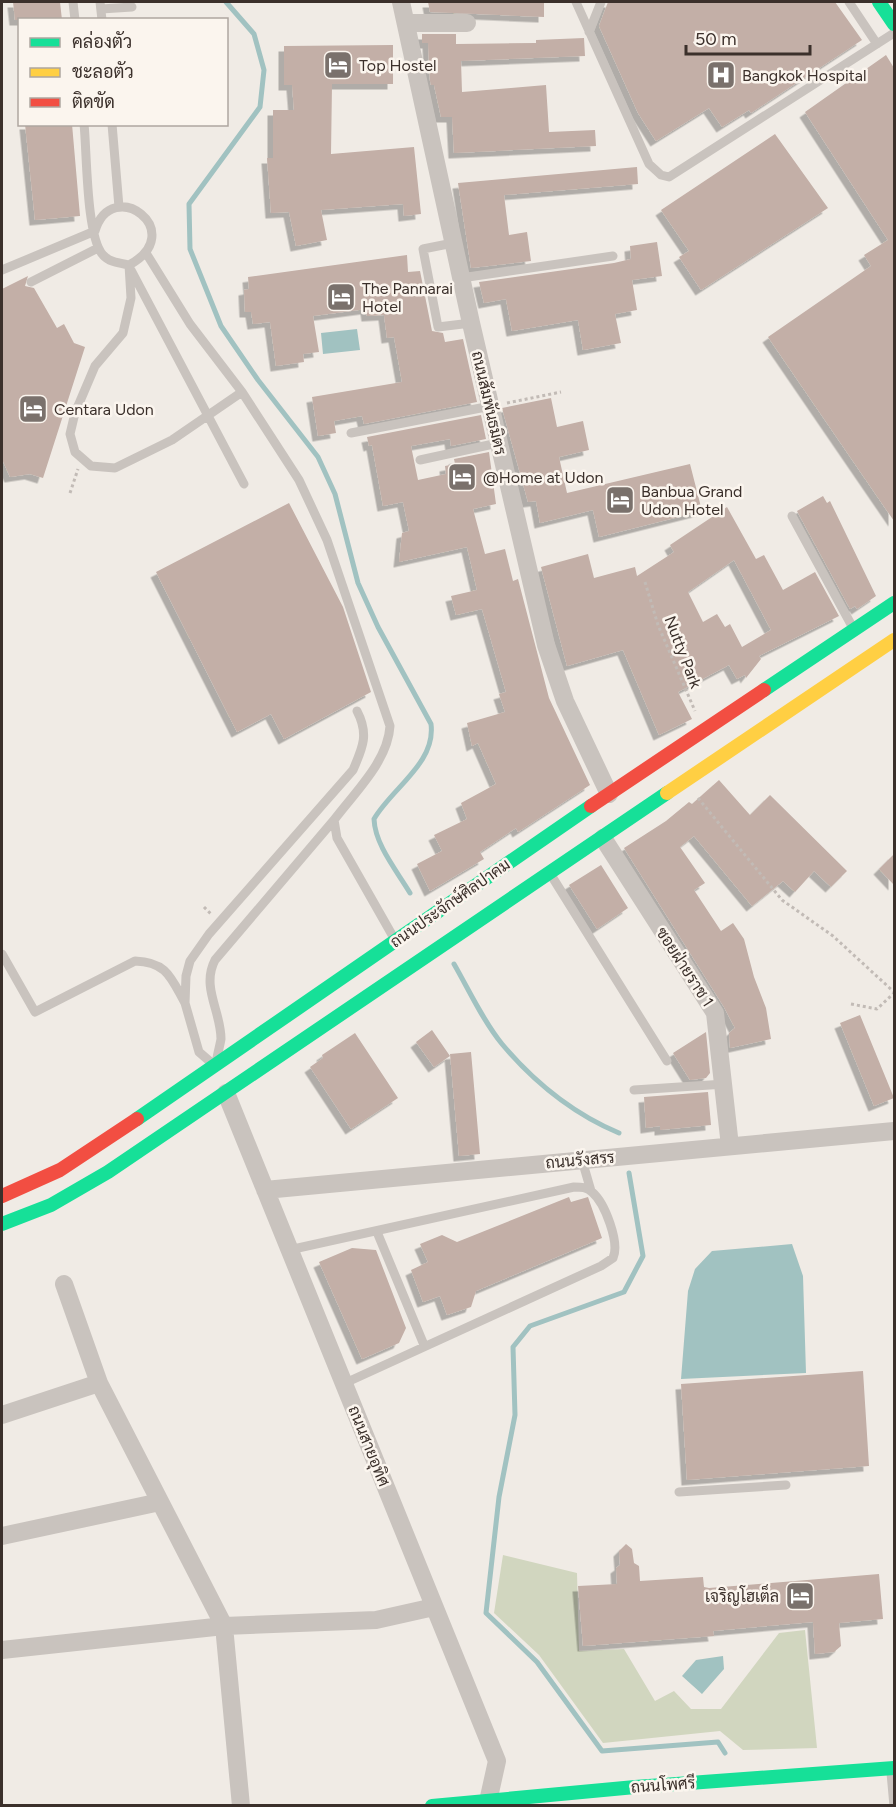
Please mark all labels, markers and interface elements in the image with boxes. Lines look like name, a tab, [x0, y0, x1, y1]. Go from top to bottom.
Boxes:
legend	[18, 18, 228, 126]
scale bar	[686, 18, 810, 56]
text: 50 m	[695, 28, 737, 50]
text: คล่องตัว	[72, 30, 132, 53]
hotel icon: Top Hostel	[322, 49, 354, 81]
place label: Top Hostel	[359, 56, 437, 75]
hospital icon: Bangkok Hospital	[705, 59, 737, 91]
text: ชะลอตัว	[72, 61, 134, 83]
place label: Bangkok Hospital	[742, 66, 866, 85]
text: ติดขัด	[72, 91, 115, 113]
place label: The Pannarai Hotel	[362, 279, 453, 316]
hotel icon: The Pannarai Hotel	[325, 281, 357, 313]
street label: ถนนสัมพันธมิตร	[468, 349, 511, 457]
hotel icon: Centara Udon	[17, 393, 49, 425]
place label: Centara Udon	[54, 400, 154, 419]
hotel icon: @Home at Udon	[446, 461, 478, 493]
place label: @Home at Udon	[483, 468, 604, 487]
place label: Banbua Grand Udon Hotel	[641, 482, 742, 519]
hotel icon: Banbua Grand Udon Hotel	[604, 484, 636, 516]
street label: Nutty Park	[660, 613, 706, 691]
street label: ถนนประจักษ์ศิลปาคม	[385, 852, 514, 952]
street label: ซอยฝ่ายราช 1	[652, 924, 718, 1010]
street label: ถนนรังสรร	[544, 1146, 616, 1172]
street label: ถนนสายอุทิศ	[342, 1403, 394, 1490]
hotel icon: เจริญโฮเต็ล	[784, 1580, 816, 1612]
place label: เจริญโฮเต็ล	[705, 1583, 779, 1606]
street label: ถนนโพศรี	[630, 1771, 696, 1797]

